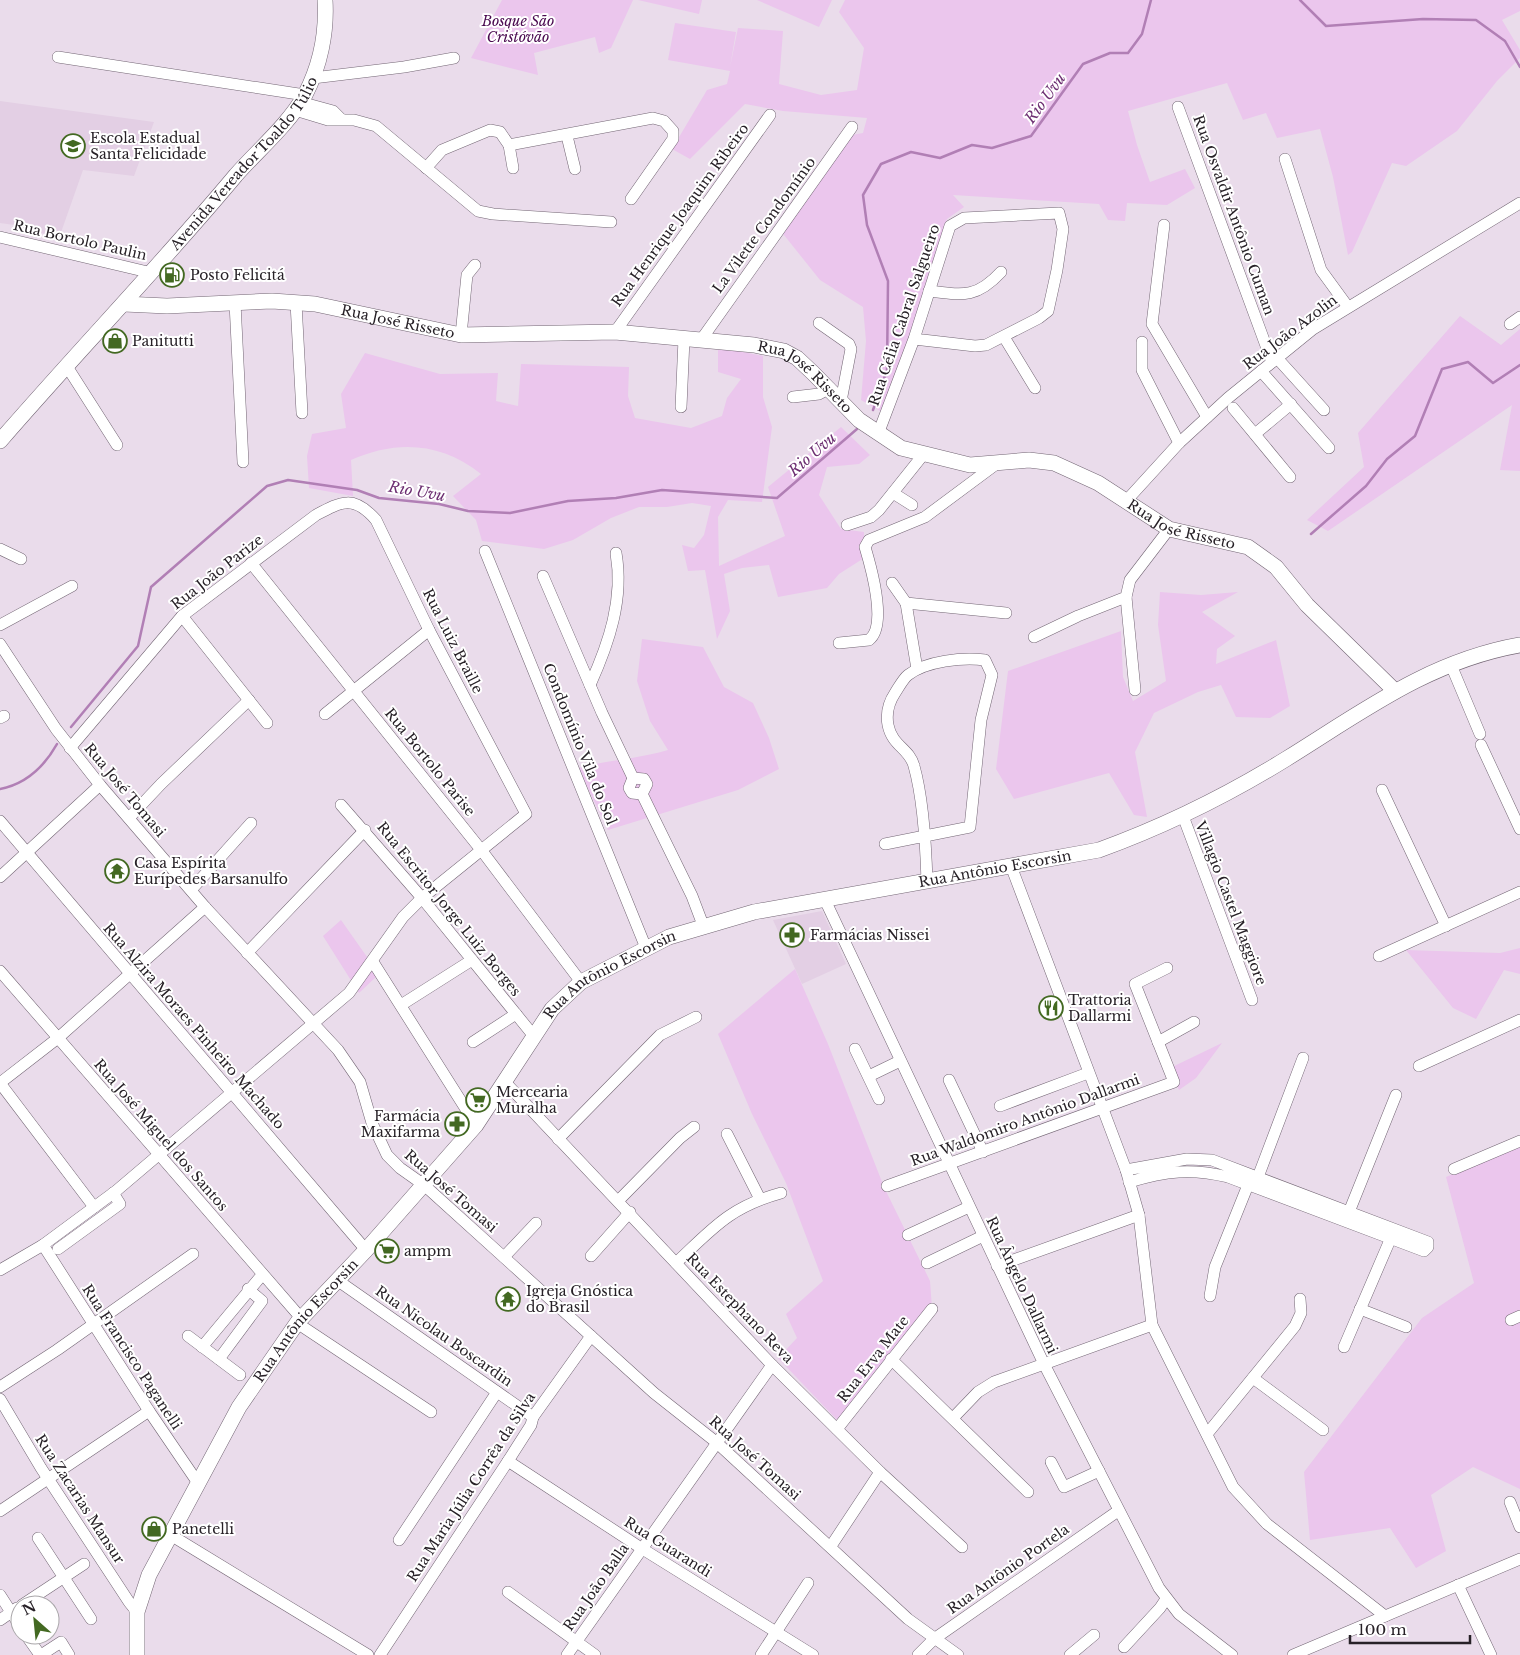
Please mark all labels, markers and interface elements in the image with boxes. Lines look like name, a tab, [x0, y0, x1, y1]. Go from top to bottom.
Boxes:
park label: Bosque São Cristóvão	[481, 12, 554, 46]
water label: Rio Uvu	[1020, 69, 1070, 128]
street label: Avenida Vereador Toaldo Túlio	[166, 74, 321, 255]
street label: Rua Osvaldir Antônio Cuman	[1189, 112, 1279, 318]
street label: Rua Henrique Joaquim Ribeiro	[607, 120, 753, 310]
place label: Escola Estadual Santa Felicidade	[90, 129, 206, 163]
school or university icon: Escola Estadual Santa Felicidade	[60, 133, 86, 159]
street label: La Vilette Condomínio	[709, 153, 819, 297]
street label: Rua Bortolo Paulin	[12, 216, 149, 264]
street label: Rua Célia Cabral Salgueiro	[864, 222, 944, 408]
fuel station icon: Posto Felicitá	[159, 262, 185, 288]
place label: Posto Felicitá	[190, 266, 285, 284]
street label: Rua João Azolin	[1239, 290, 1341, 373]
street label: Rua José Risseto	[339, 301, 456, 342]
shop icon: Panitutti	[102, 328, 128, 354]
place label: Panitutti	[132, 332, 194, 350]
street label: Rua José Risseto	[756, 337, 856, 417]
water label: Rio Uvu	[783, 428, 840, 481]
water label: Rio Uvu	[386, 476, 447, 505]
street label: Rua José Risseto	[1124, 495, 1237, 553]
street label: Rua João Parize	[167, 531, 267, 613]
street label: Rua Luiz Braille	[419, 586, 487, 696]
street label: Condomínio Vila do Sol	[539, 661, 621, 828]
street label: Rua Bortolo Parise	[381, 704, 479, 820]
street label: Rua José Tomasi	[80, 739, 170, 841]
street label: Villagio Castel Maggiore	[1191, 817, 1271, 988]
street label: Rua Escritor Jorge Luiz Borges	[373, 818, 525, 1000]
street label: Rua Antônio Escorsin	[917, 846, 1073, 891]
place label: Casa Espírita Eurípedes Barsanulfo	[134, 854, 288, 888]
temple icon: Casa Espírita Eurípedes Barsanulfo	[104, 858, 130, 884]
street label: Rua Alzira Moraes Pinheiro Machado	[100, 919, 288, 1133]
pharmacy icon: Farmácias Nissei	[779, 922, 805, 948]
street label: Rua Antônio Escorsin	[539, 926, 678, 1022]
place label: Farmácias Nissei	[810, 926, 929, 944]
place label: Trattoria Dallarmi	[1068, 991, 1132, 1025]
restaurant icon: Trattoria Dallarmi	[1038, 995, 1064, 1021]
street label: Rua José Miguel dos Santos	[90, 1055, 232, 1215]
street label: Rua Waldomiro Antônio Dallarmi	[908, 1070, 1142, 1170]
place label: Mercearia Muralha	[496, 1083, 568, 1117]
supermarket icon: Mercearia Muralha	[465, 1087, 491, 1113]
place label: Farmácia Maxifarma	[361, 1107, 440, 1141]
pharmacy icon: Farmácia Maxifarma	[444, 1111, 470, 1137]
street label: Rua José Tomasi	[401, 1146, 501, 1236]
street label: Rua Ângelo Dallarmi	[982, 1213, 1063, 1357]
supermarket icon: ampm	[374, 1238, 400, 1264]
place label: ampm	[404, 1242, 451, 1260]
street label: Rua Estephano Reva	[683, 1249, 798, 1367]
street label: Rua Antônio Escorsin	[250, 1255, 362, 1386]
street label: Rua Francisco Paganelli	[78, 1281, 186, 1433]
street label: Rua Nicolau Boscardin	[372, 1282, 516, 1390]
place label: Igreja Gnóstica do Brasil	[526, 1282, 633, 1316]
temple icon: Igreja Gnóstica do Brasil	[495, 1286, 521, 1312]
street label: Rua Erva Mate	[834, 1312, 912, 1406]
street label: Rua Maria Júlia Corrêa da Silva	[403, 1389, 539, 1585]
street label: Rua José Tomasi	[705, 1412, 805, 1504]
street label: Rua Zacarias Mansur	[31, 1431, 129, 1567]
street label: Rua Guarandi	[621, 1513, 715, 1581]
shop icon: Panetelli	[141, 1516, 167, 1542]
place label: Panetelli	[172, 1520, 234, 1538]
street label: Rua Antônio Portela	[944, 1520, 1073, 1618]
street label: Rua João Balla	[559, 1540, 633, 1634]
north arrow	[10, 1595, 60, 1645]
text: N	[19, 1597, 39, 1619]
scale bar	[1350, 1612, 1470, 1644]
text: 100 m	[1358, 1620, 1407, 1639]

